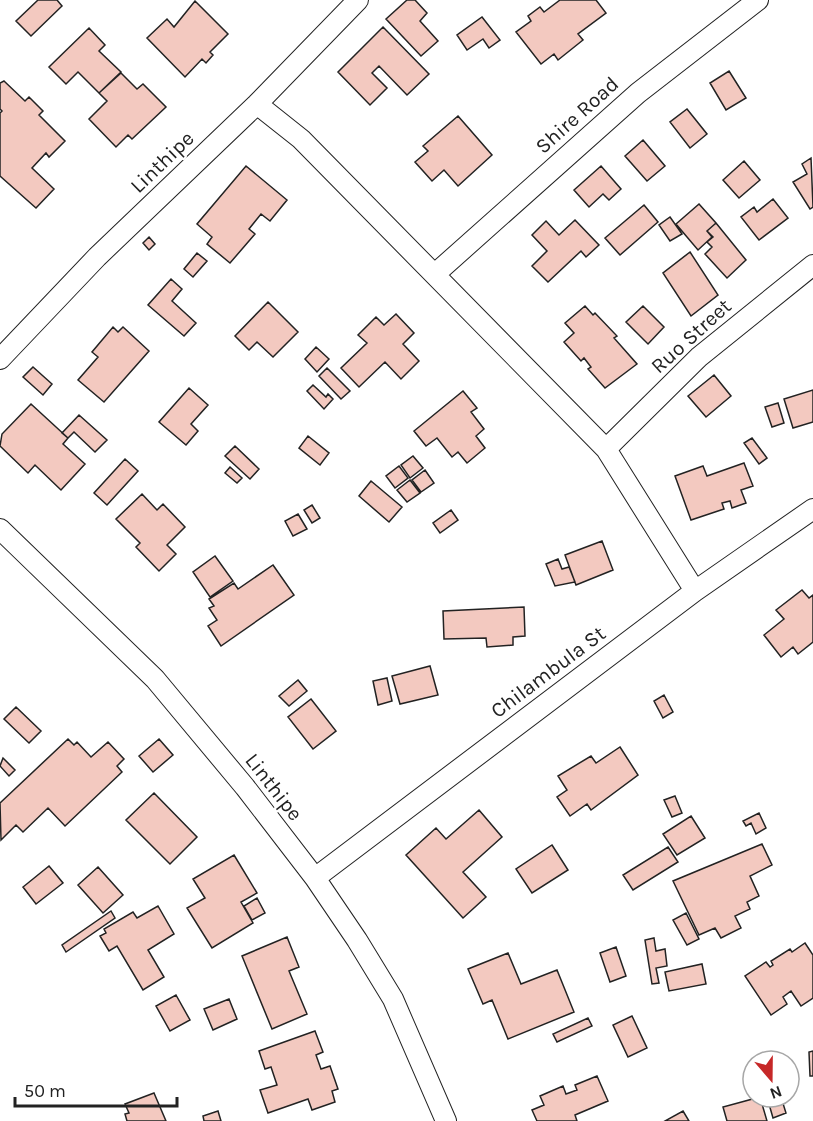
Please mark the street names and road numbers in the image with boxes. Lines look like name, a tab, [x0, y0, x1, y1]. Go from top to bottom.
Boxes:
street label: Shire Road	[531, 72, 623, 158]
street label: Linthipe	[125, 126, 199, 198]
street label: Ruo Street	[646, 294, 736, 378]
street label: Chilambula St	[486, 621, 610, 723]
street label: Linthipe	[240, 749, 308, 825]

